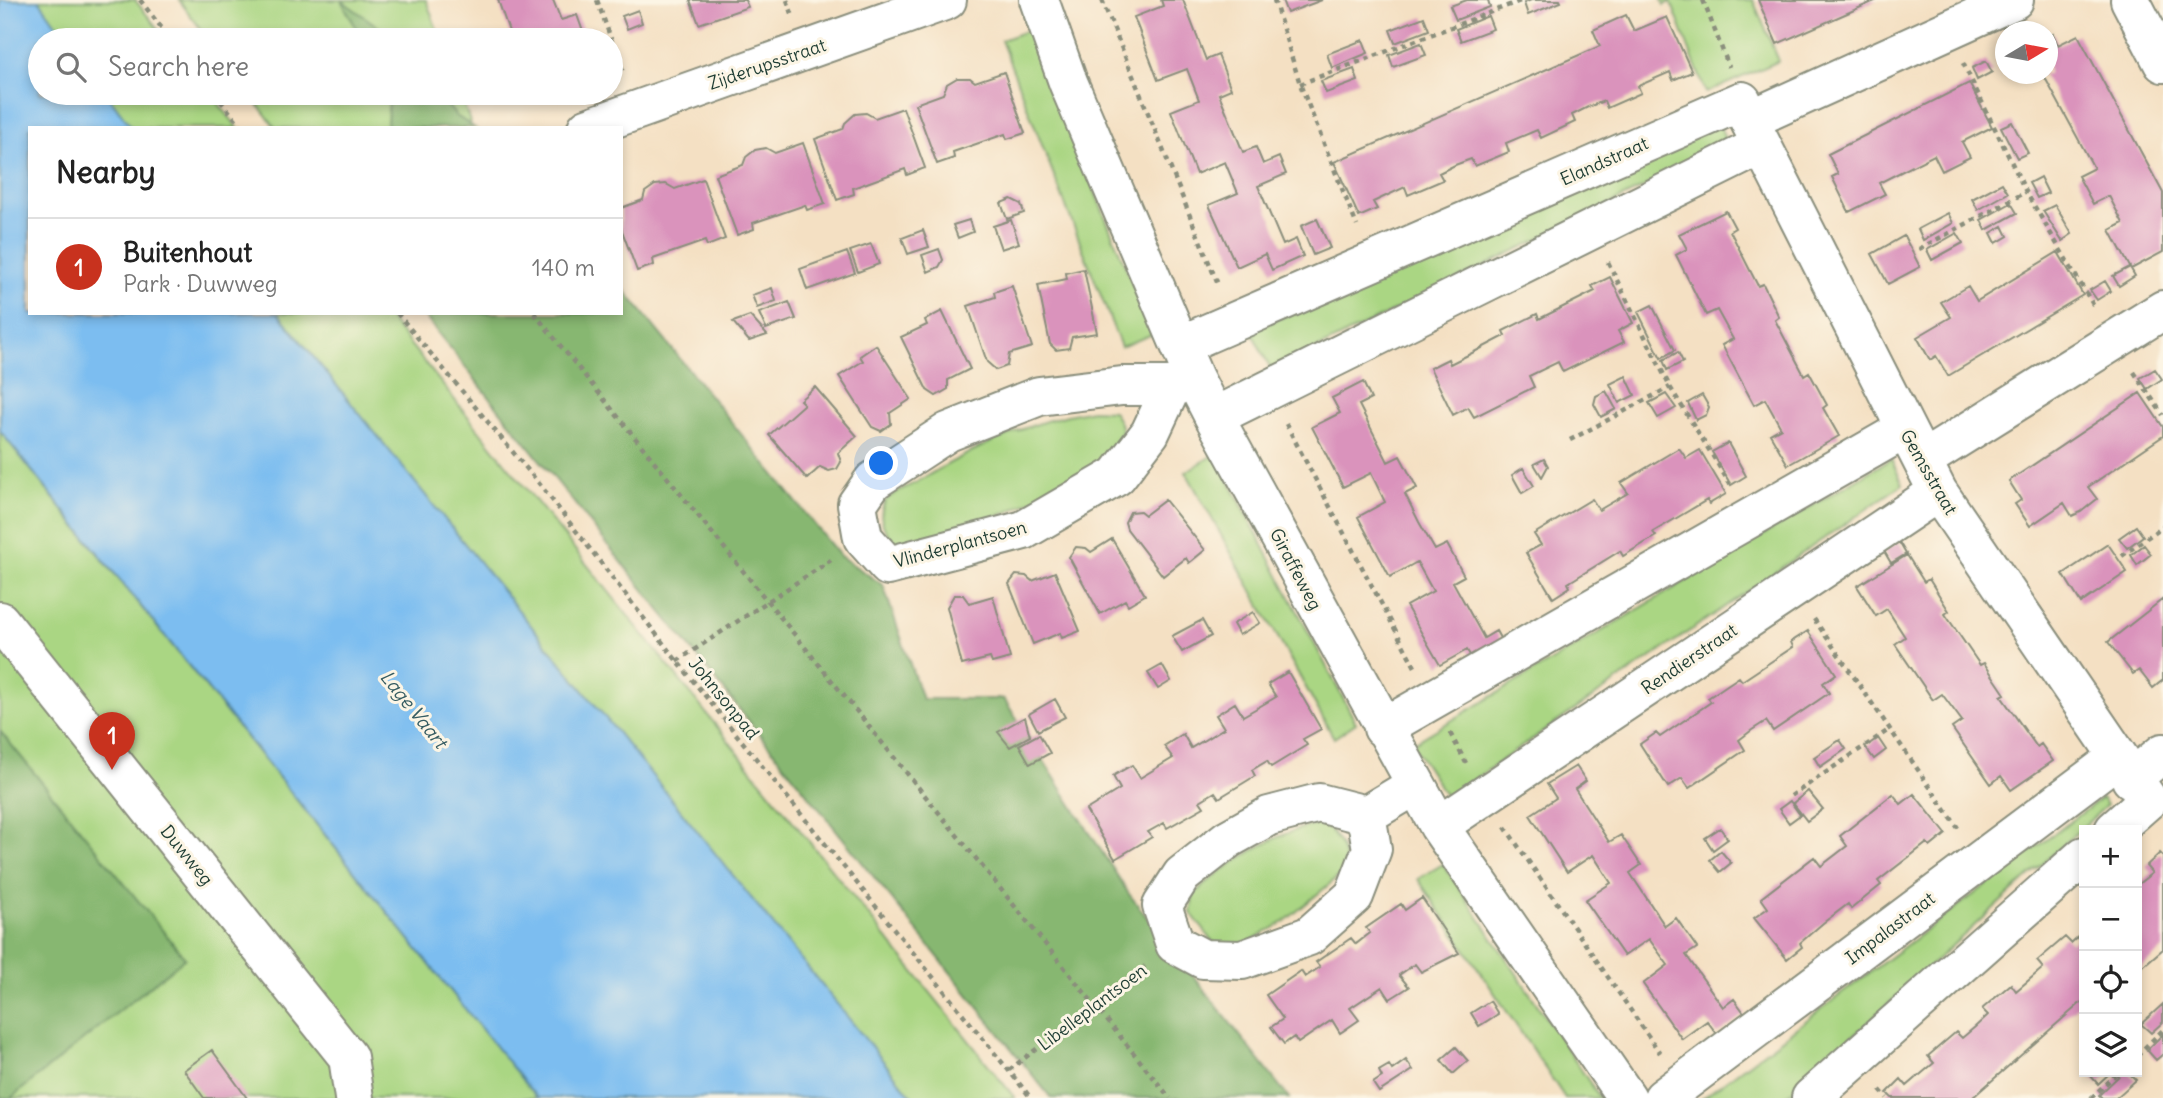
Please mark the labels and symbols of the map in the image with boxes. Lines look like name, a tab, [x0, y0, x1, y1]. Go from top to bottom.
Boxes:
north arrow	[1995, 21, 2058, 84]
street label: Zijderupsstraat	[705, 33, 829, 95]
street label: Elandstraat	[1556, 131, 1652, 191]
street label: Gemsstraat	[1895, 425, 1963, 519]
your location	[864, 446, 898, 480]
street label: Vlinderplantsoen	[891, 515, 1029, 573]
street label: Giraffeweg	[1265, 524, 1327, 614]
street label: Rendierstraat	[1637, 618, 1741, 700]
street label: Johnsonpad	[684, 652, 765, 744]
water label: Lage Vaart	[375, 665, 454, 755]
pin: 1	[89, 712, 135, 770]
street label: Duwweg	[156, 820, 218, 890]
street label: Impalastraat	[1841, 887, 1939, 969]
street label: Libelleplantsoen	[1033, 959, 1151, 1055]

